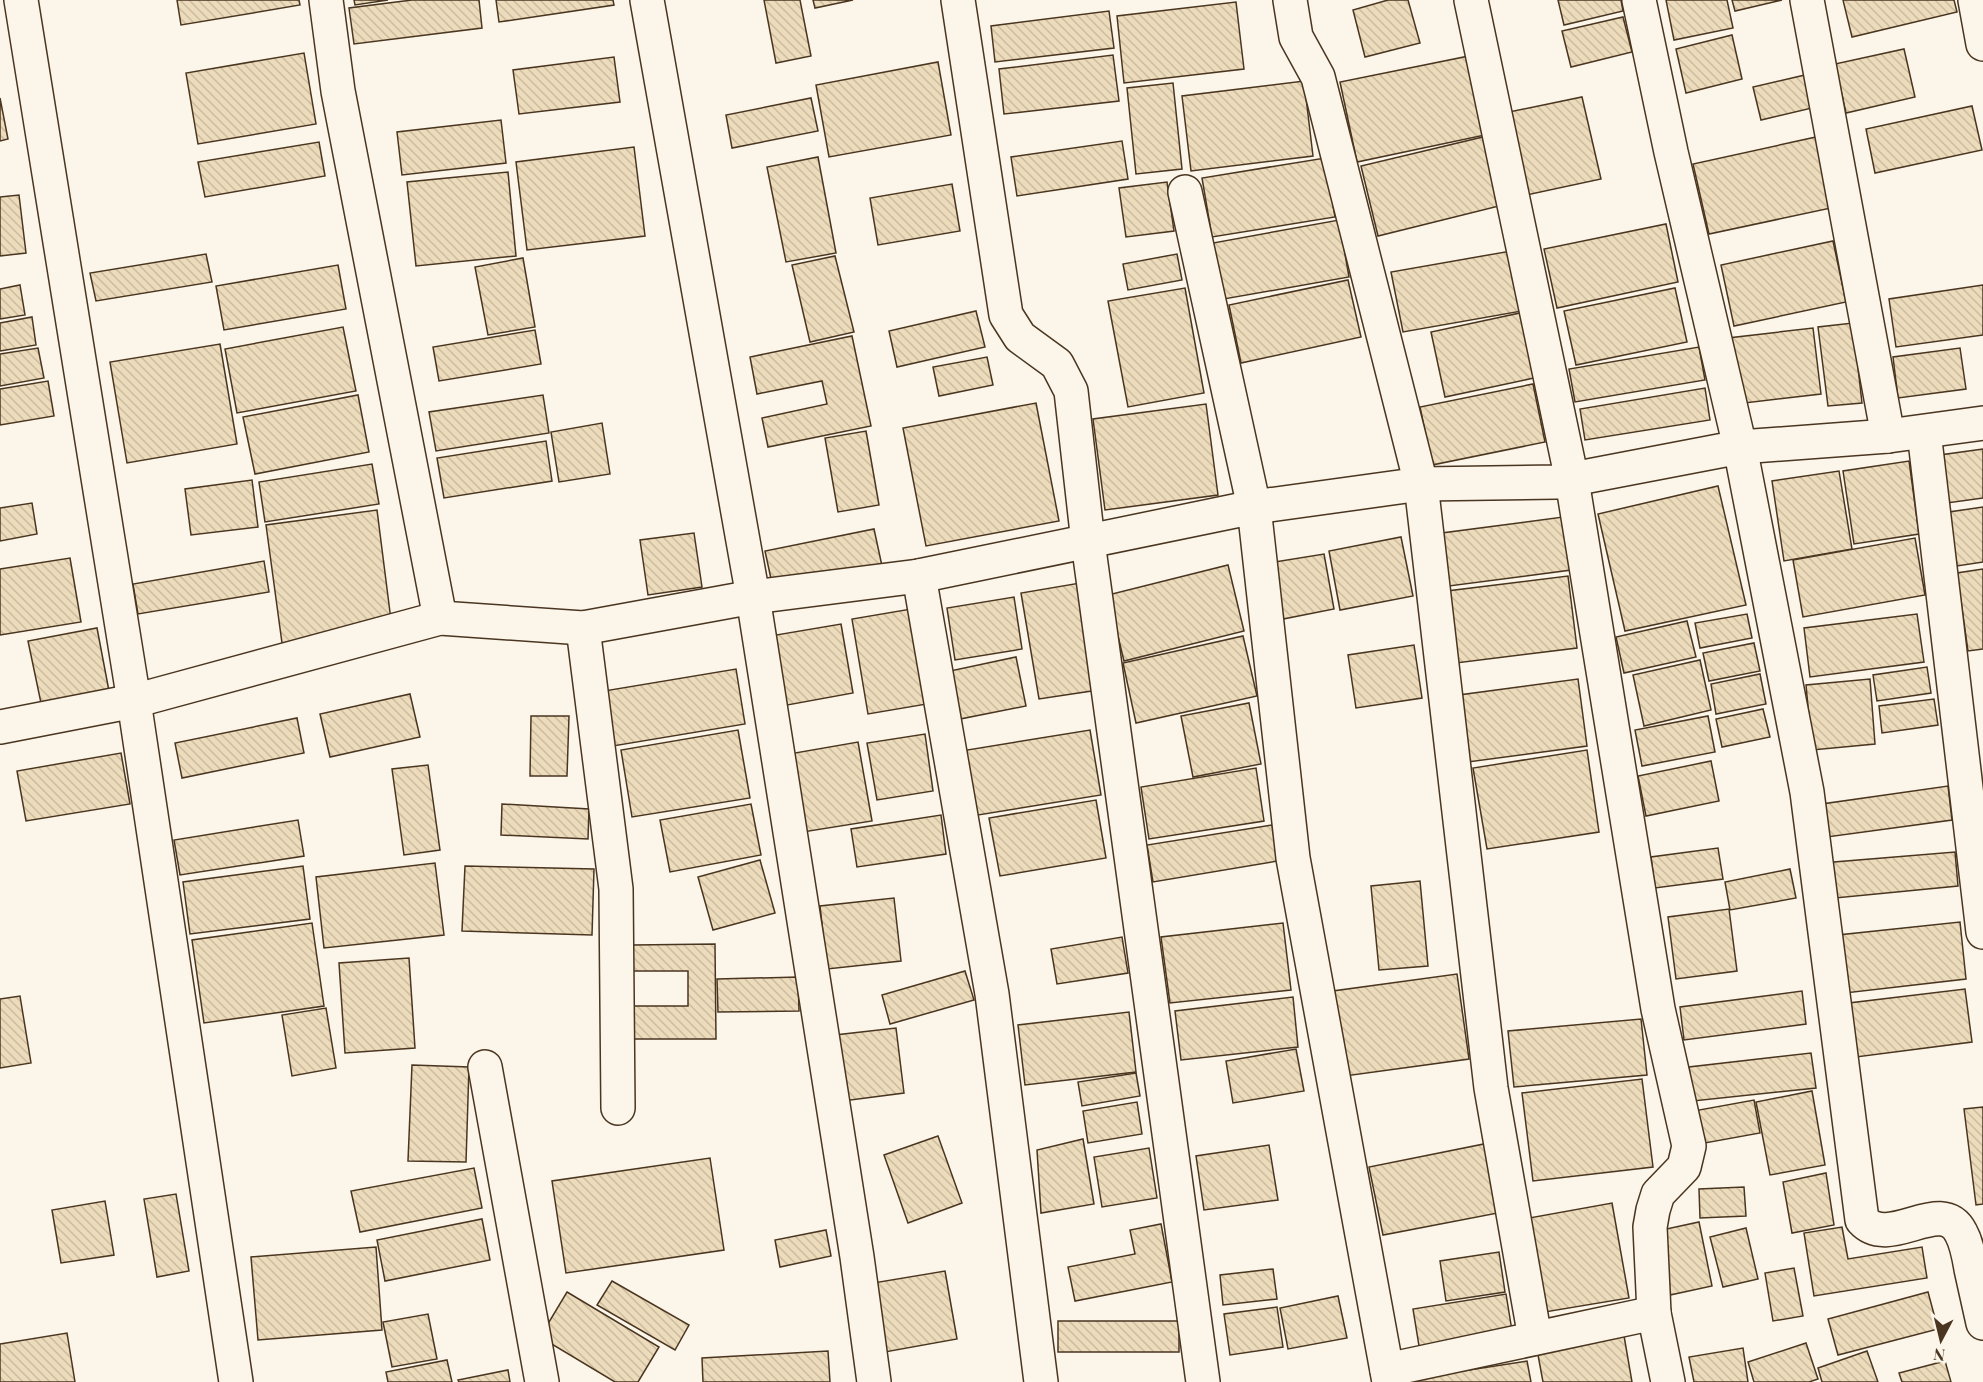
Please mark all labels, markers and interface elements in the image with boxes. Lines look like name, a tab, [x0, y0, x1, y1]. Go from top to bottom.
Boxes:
north arrow	[1911, 1310, 1971, 1370]
text: N	[1932, 1344, 1946, 1367]

